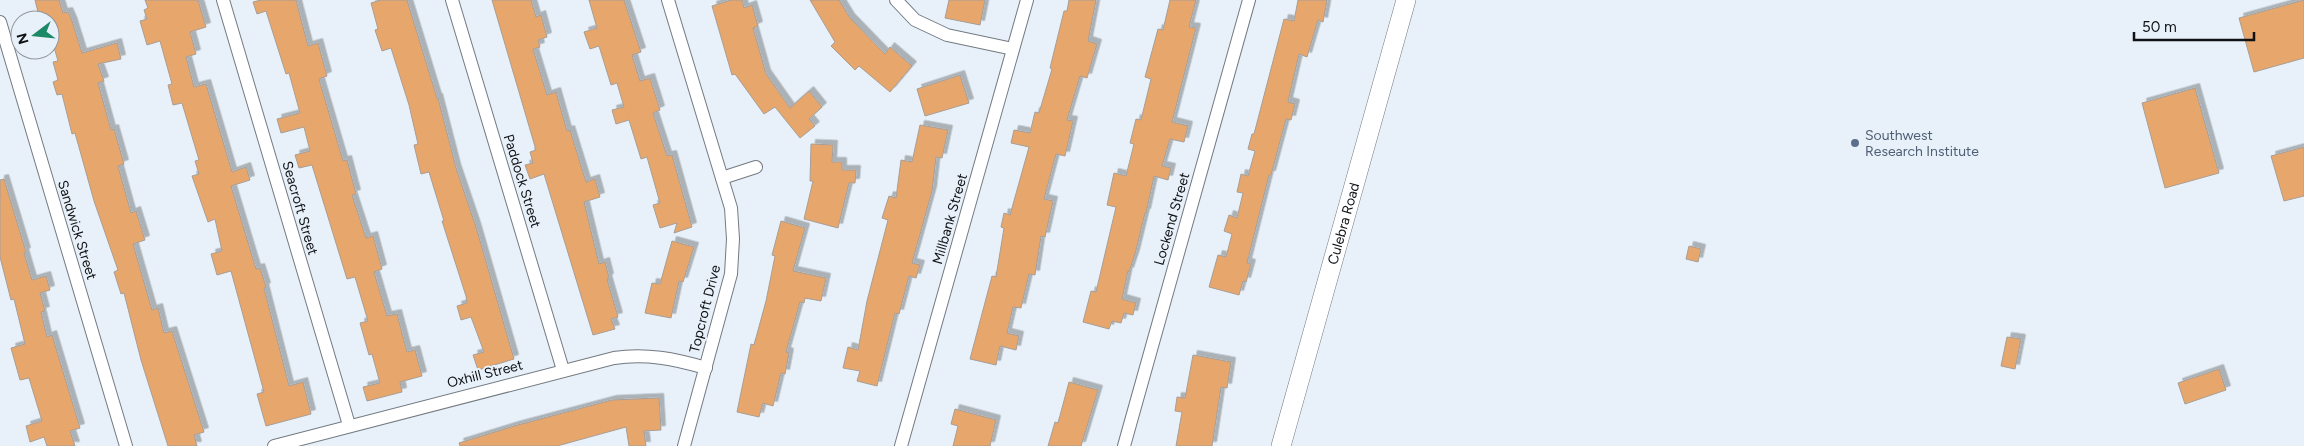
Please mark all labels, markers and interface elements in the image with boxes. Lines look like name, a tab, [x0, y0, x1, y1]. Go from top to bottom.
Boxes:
north arrow	[10, 10, 60, 60]
scale bar	[2134, 10, 2254, 42]
text: 50 m	[2142, 18, 2177, 36]
text: N	[13, 31, 33, 46]
place label: Southwest Research Institute	[1865, 127, 1979, 160]
street label: Paddock Street	[500, 132, 544, 230]
marker: Southwest Research Institute	[1849, 137, 1861, 149]
street label: Seacroft Street	[278, 159, 322, 257]
street label: Lockend Street	[1151, 171, 1193, 267]
street label: Millbank Street	[929, 172, 971, 266]
street label: Sandwick Street	[54, 178, 100, 282]
street label: Culebra Road	[1324, 181, 1363, 267]
street label: Topcroft Drive	[686, 263, 724, 355]
street label: Oxhill Street	[445, 356, 525, 392]

